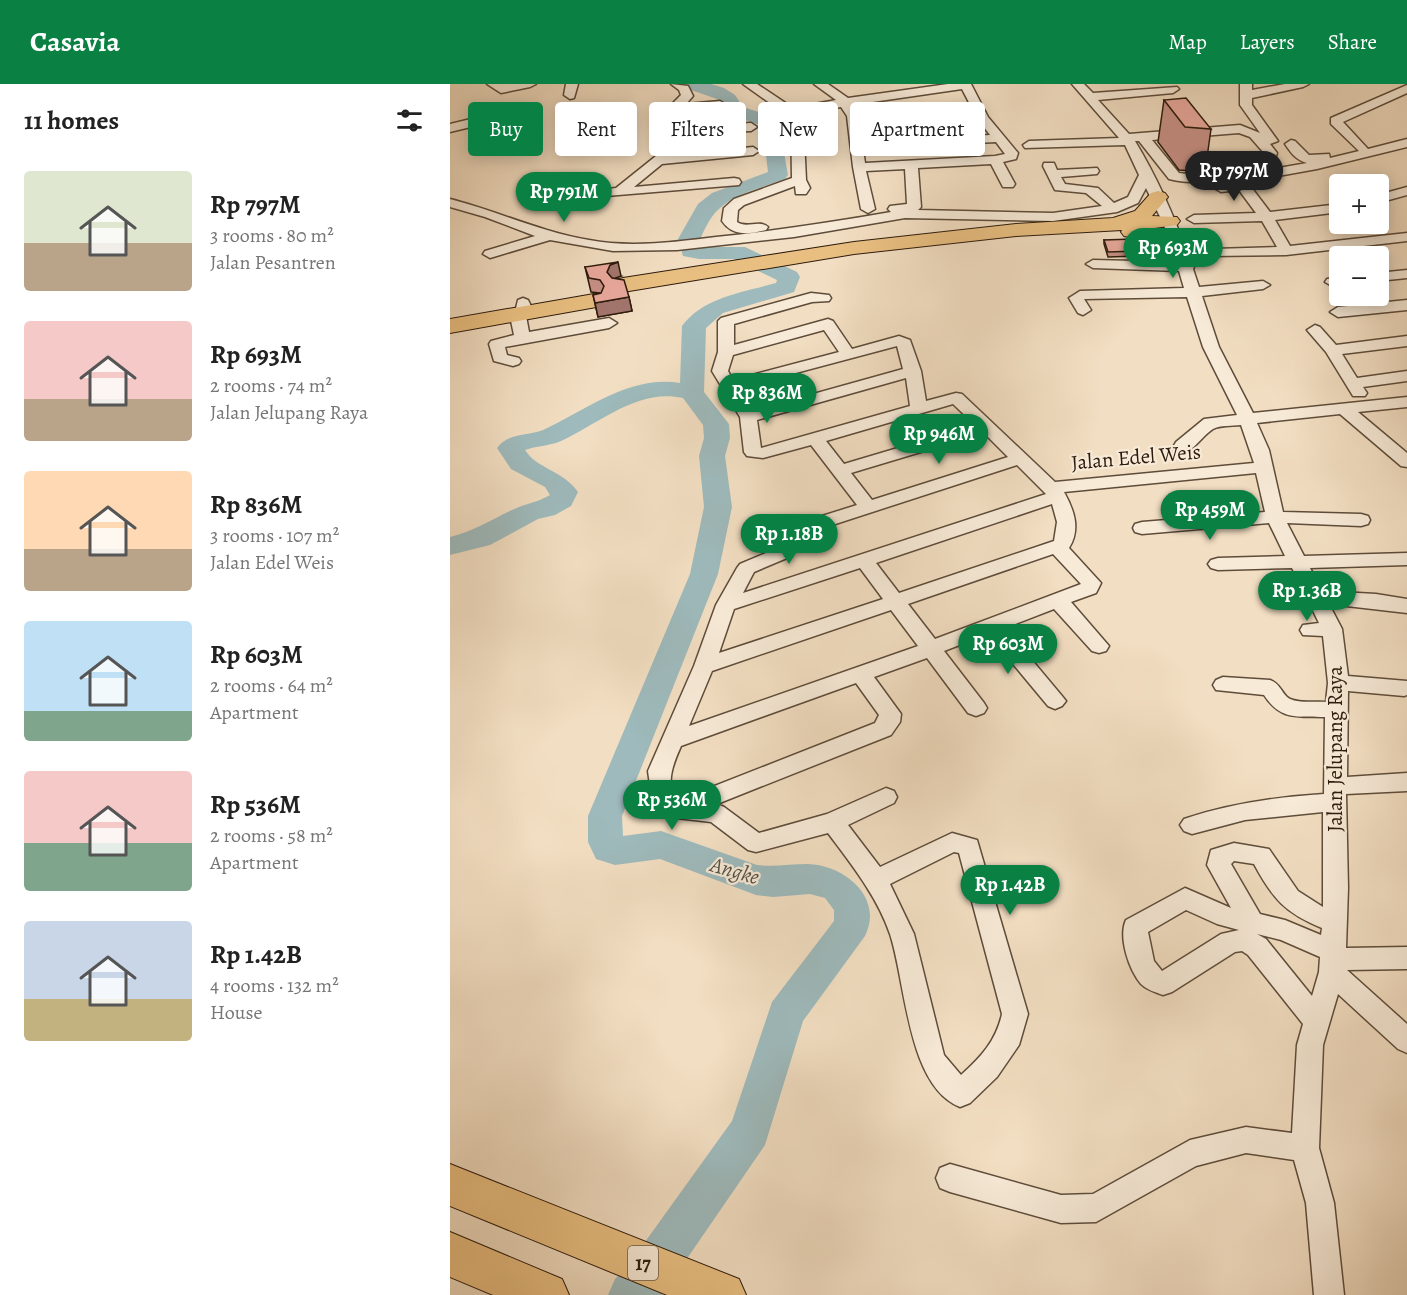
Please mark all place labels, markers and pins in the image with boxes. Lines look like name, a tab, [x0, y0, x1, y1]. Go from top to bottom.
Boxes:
pin: Rp 797M	[1179, 151, 1289, 202]
pin: Rp 791M	[509, 172, 619, 223]
pin: Rp 693M	[1118, 228, 1228, 279]
pin: Rp 836M	[712, 373, 822, 424]
pin: Rp 946M	[884, 414, 994, 465]
pin: Rp 459M	[1155, 490, 1265, 541]
pin: Rp 1.18B	[727, 514, 851, 565]
pin: Rp 1.36B	[1245, 571, 1369, 622]
pin: Rp 603M	[953, 624, 1063, 675]
pin: Rp 536M	[617, 780, 727, 831]
pin: Rp 1.42B	[948, 865, 1072, 916]

